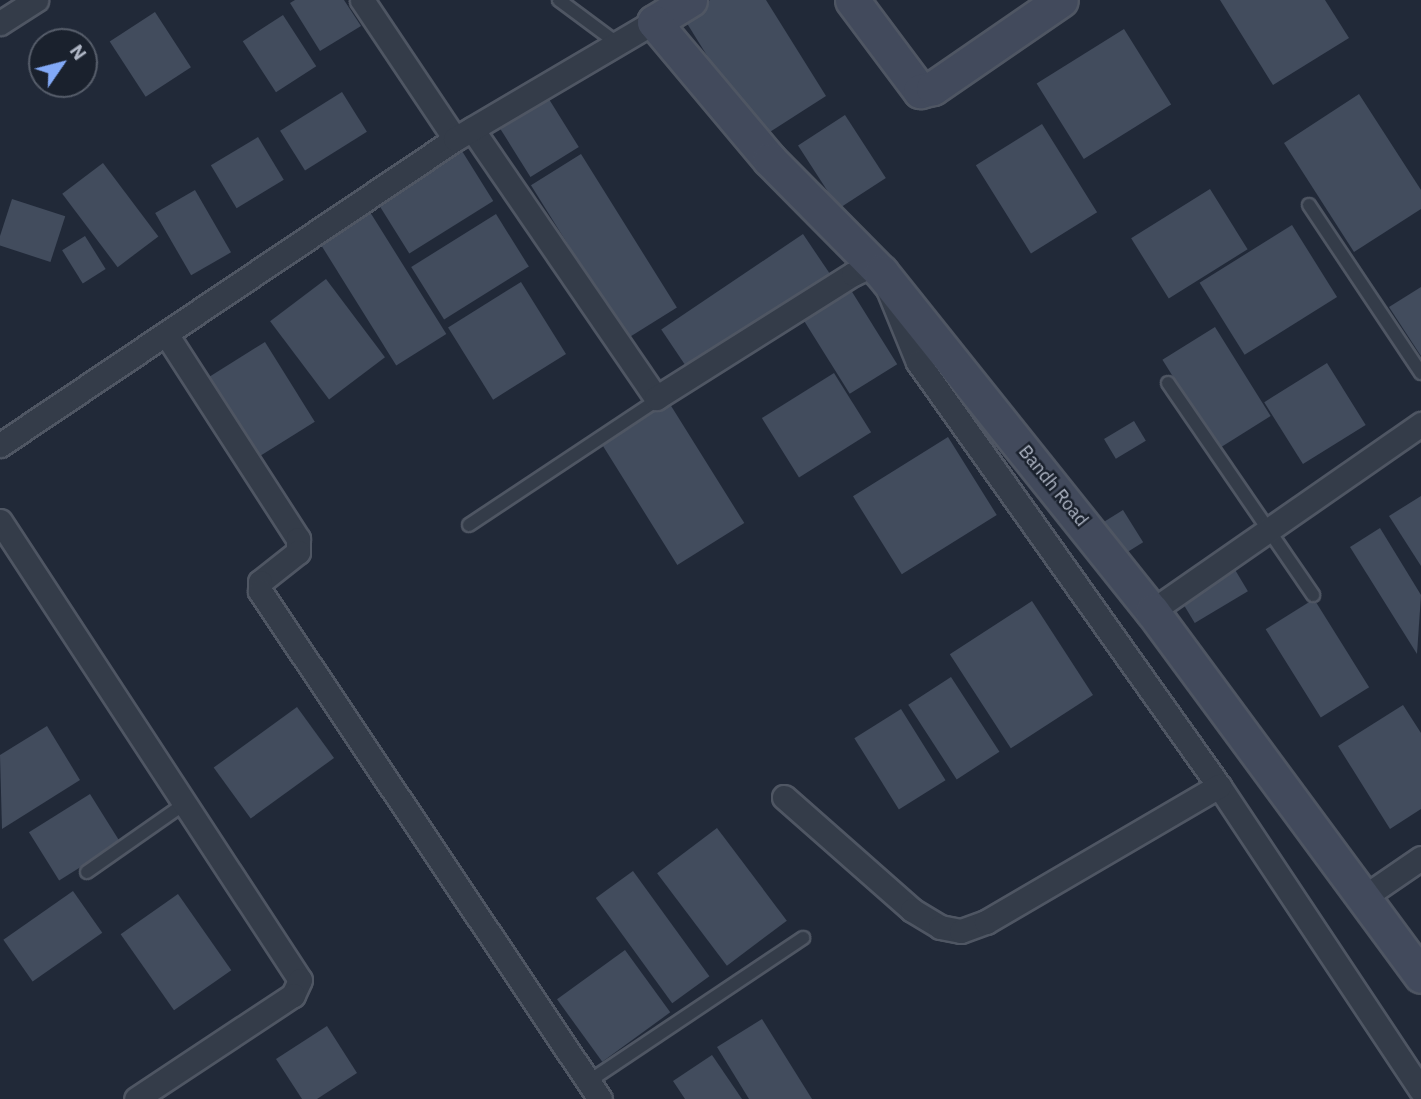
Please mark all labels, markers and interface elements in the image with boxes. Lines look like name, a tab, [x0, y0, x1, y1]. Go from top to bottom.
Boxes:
north arrow	[28, 28, 98, 98]
text: N	[65, 40, 92, 65]
street label: Bandh Road	[1014, 441, 1092, 531]

